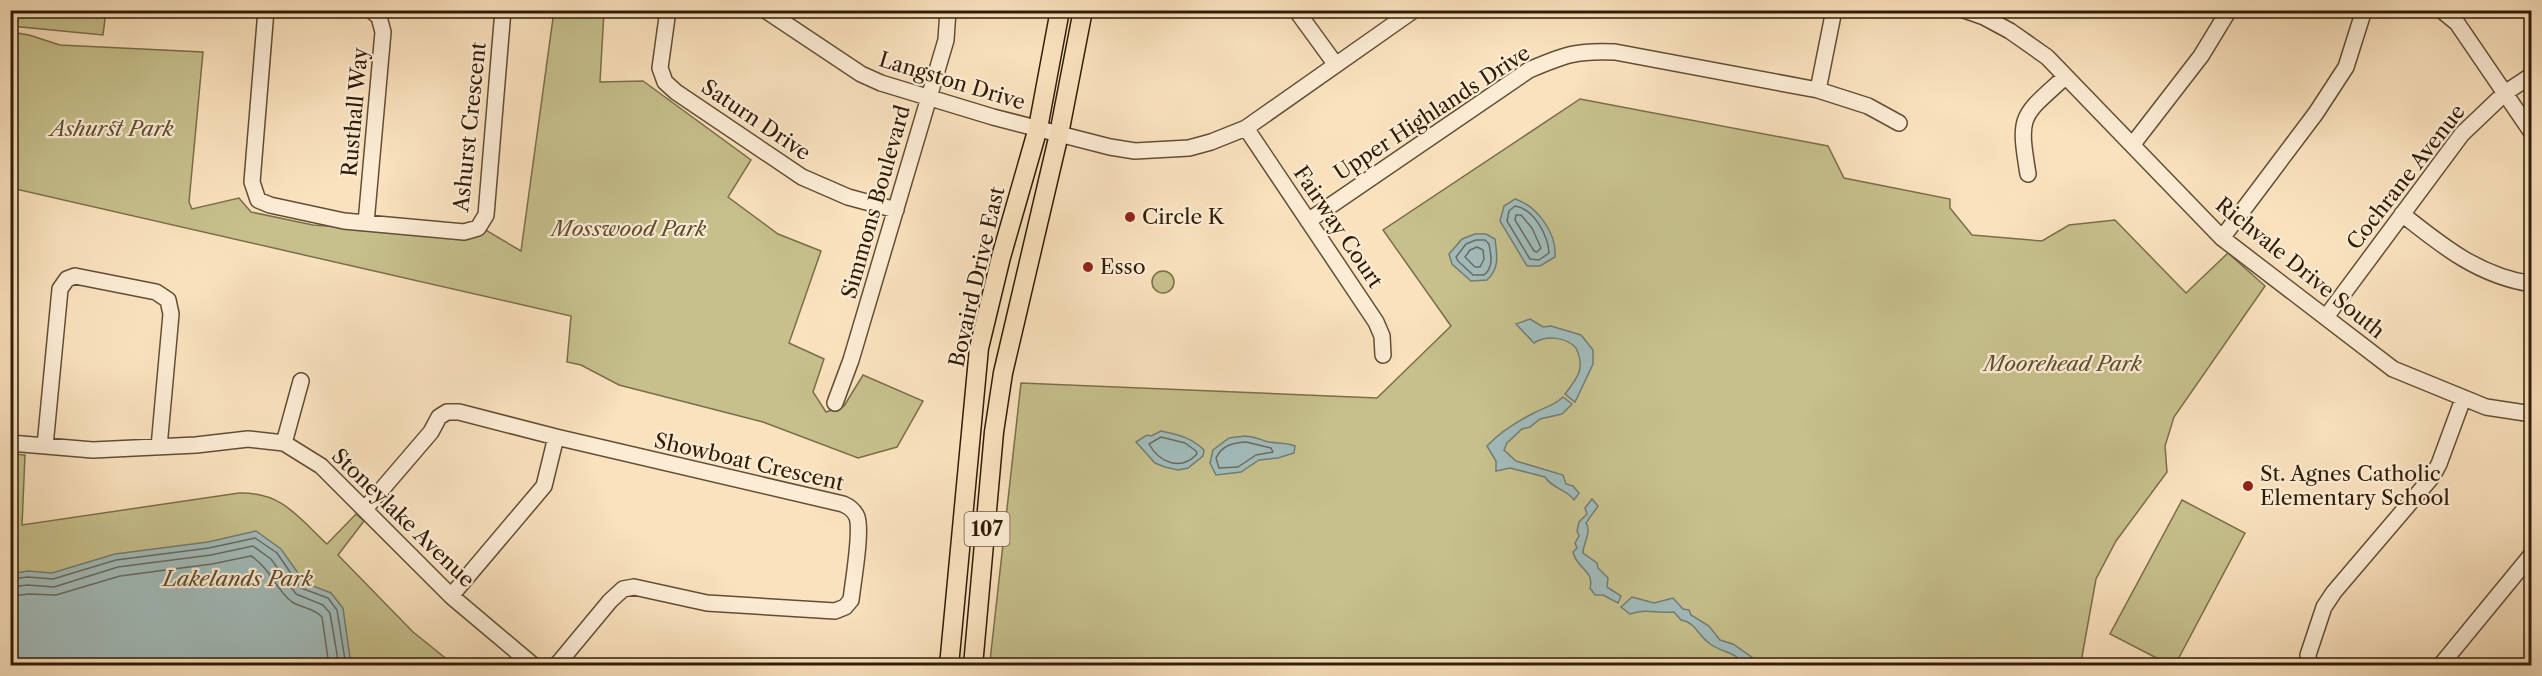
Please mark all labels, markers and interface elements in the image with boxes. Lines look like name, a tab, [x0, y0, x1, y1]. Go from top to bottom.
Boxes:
street label: Ashurst Crescent	[448, 40, 491, 214]
street label: Upper Highlands Drive	[1329, 40, 1534, 185]
street label: Rusthall Way	[336, 46, 373, 178]
street label: Langston Drive	[876, 46, 1028, 115]
street label: Saturn Drive	[697, 74, 816, 165]
street label: Cochrane Avenue	[2341, 99, 2470, 254]
street label: Simmons Boulevard	[836, 102, 915, 301]
park label: Ashurst Park	[47, 116, 174, 141]
street label: Fairway Court	[1289, 161, 1389, 293]
street label: Bovaird Drive East	[944, 184, 1010, 369]
street label: Richvale Drive South	[2211, 192, 2390, 343]
place label: Circle K	[1142, 204, 1225, 229]
marker: Circle K	[1123, 210, 1137, 224]
park label: Mosswood Park	[549, 216, 707, 241]
place label: Esso	[1100, 254, 1146, 279]
marker: Esso	[1081, 260, 1095, 274]
park label: Moorehead Park	[1981, 351, 2142, 376]
street label: Showboat Crescent	[652, 428, 847, 496]
street label: Stoneylake Avenue	[327, 443, 480, 592]
place label: St. Agnes Catholic Elementary School	[2260, 461, 2450, 510]
marker: St. Agnes Catholic Elementary School	[2241, 479, 2255, 493]
road number: 107	[964, 512, 1010, 546]
park label: Lakelands Park	[161, 566, 313, 591]

